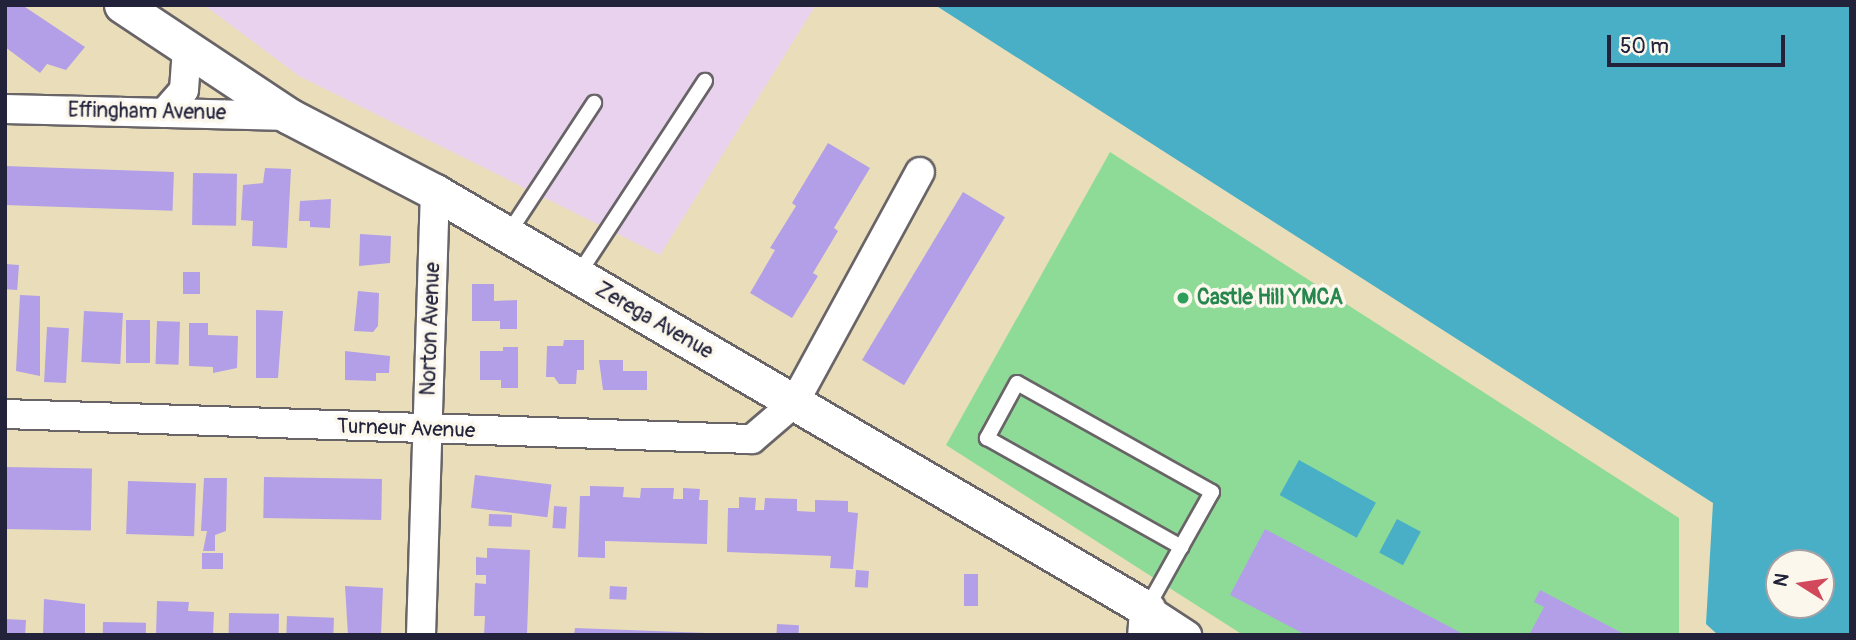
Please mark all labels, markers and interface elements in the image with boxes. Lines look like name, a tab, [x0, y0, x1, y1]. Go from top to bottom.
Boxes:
scale bar	[1611, 21, 1790, 65]
text: 50 m	[1620, 33, 1669, 60]
street label: Effingham Avenue	[68, 98, 226, 126]
street label: Norton Avenue	[416, 262, 446, 396]
street label: Zerega Avenue	[591, 277, 717, 365]
place label: Castle Hill YMCA	[1197, 285, 1343, 311]
marker: Castle Hill YMCA	[1175, 290, 1191, 306]
street label: Turneur Avenue	[336, 414, 476, 444]
north arrow	[1765, 549, 1835, 619]
text: N	[1768, 571, 1794, 589]

